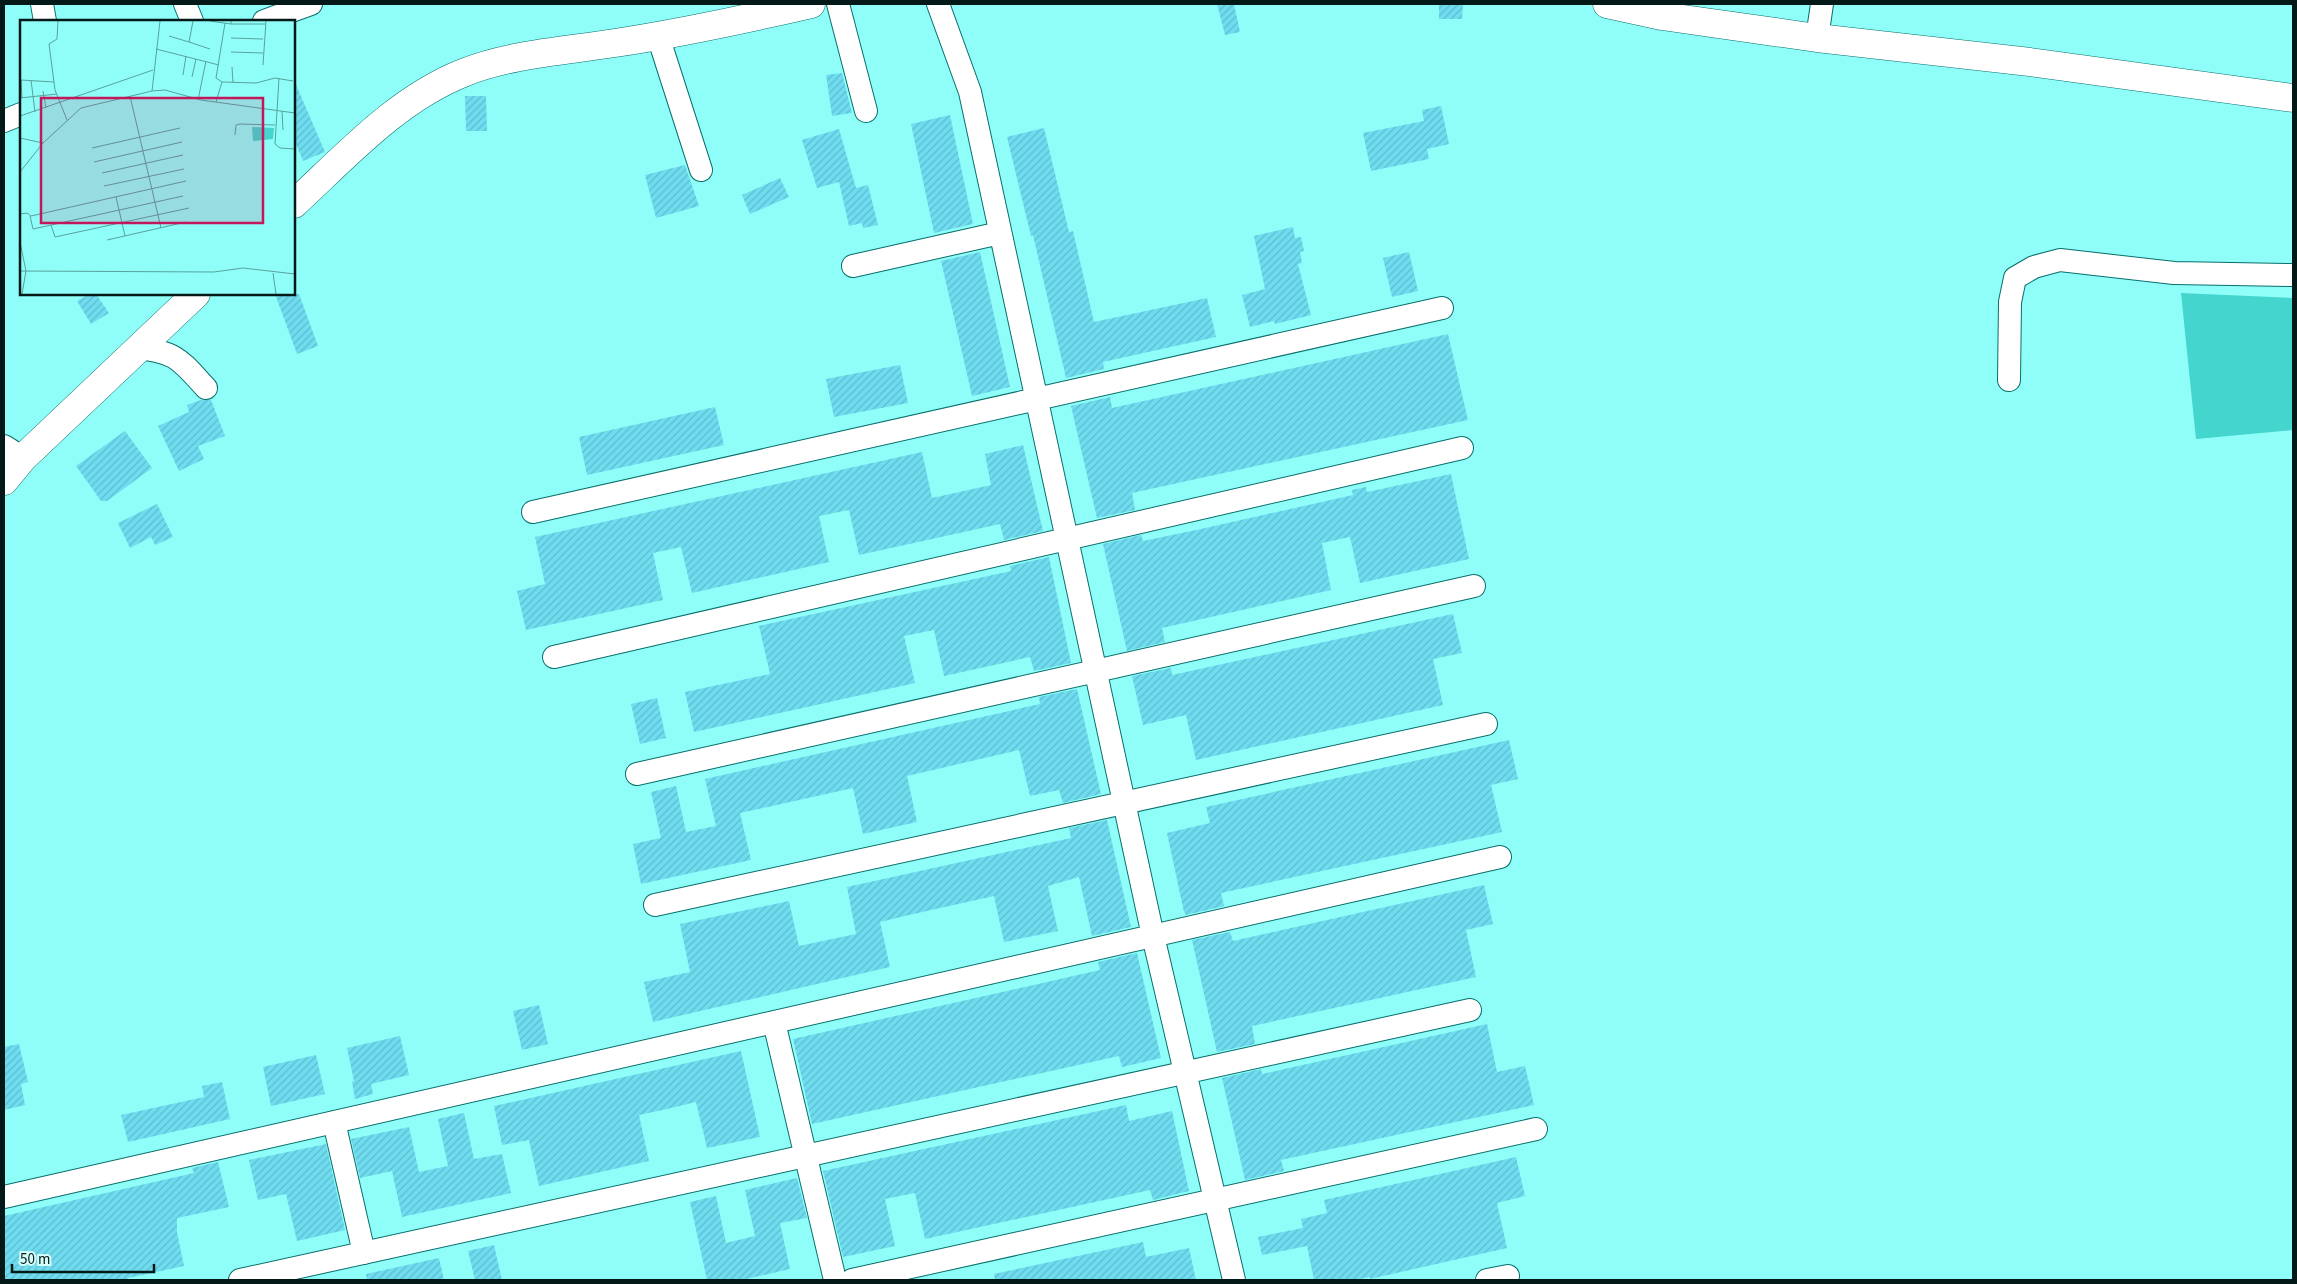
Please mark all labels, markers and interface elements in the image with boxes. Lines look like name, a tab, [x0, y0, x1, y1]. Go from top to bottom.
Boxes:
inset map	[20, 20, 295, 295]
scale bar	[12, 1242, 155, 1274]
text: 50 m	[20, 1249, 50, 1270]

